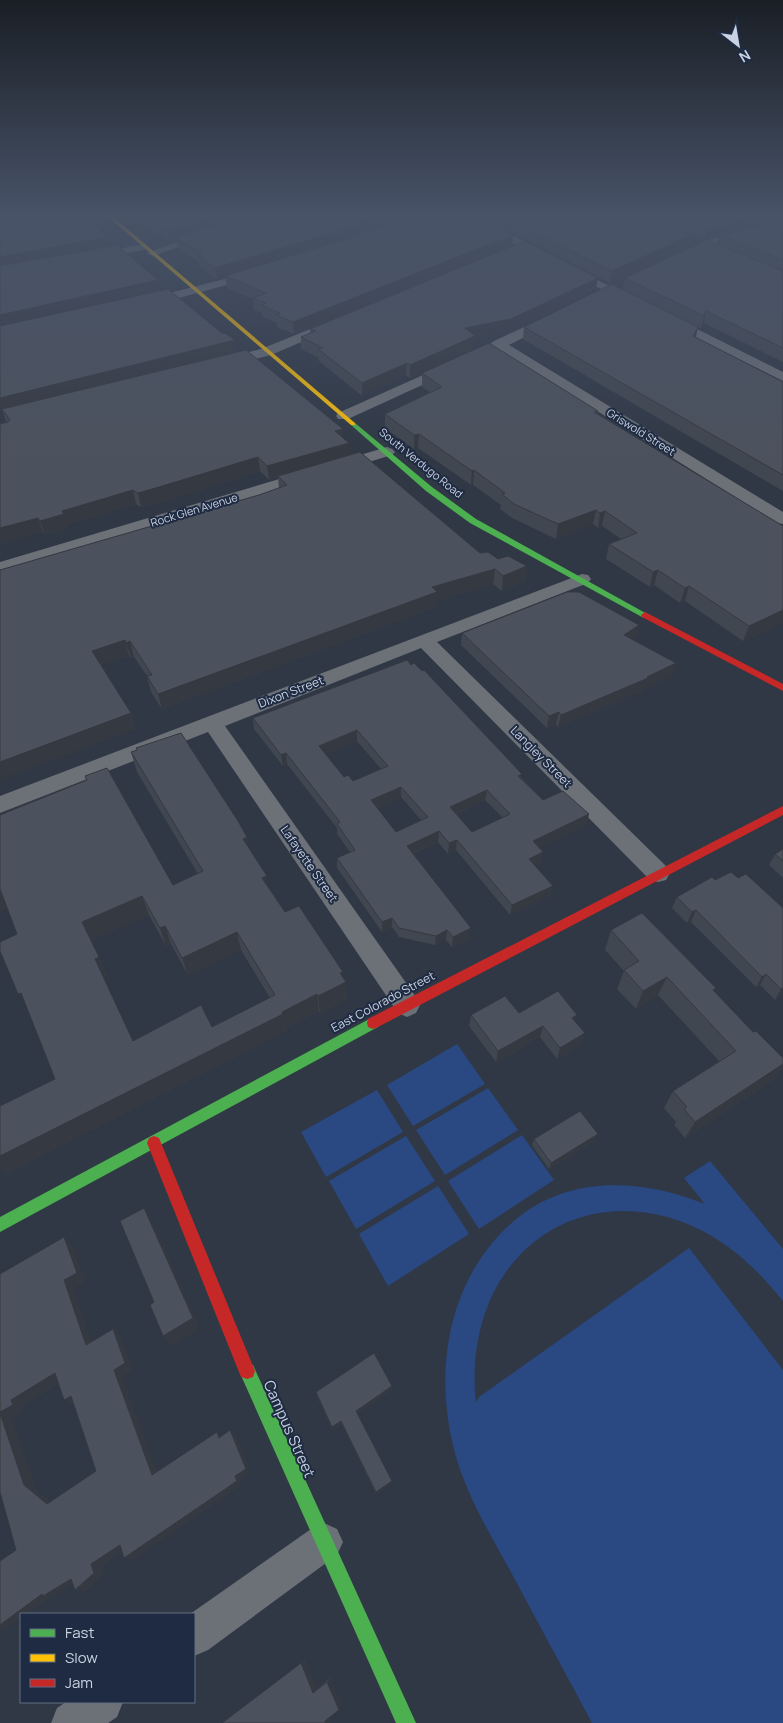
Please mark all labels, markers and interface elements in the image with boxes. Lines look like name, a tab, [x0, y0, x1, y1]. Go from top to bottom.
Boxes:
north arrow	[713, 20, 763, 70]
text: N	[736, 46, 754, 67]
street label: Griswold Street	[604, 405, 678, 459]
street label: South Verdugo Road	[376, 424, 466, 501]
street label: Rock Glen Avenue	[149, 489, 240, 530]
street label: Dixon Street	[256, 671, 326, 712]
street label: Langley Street	[507, 722, 576, 791]
street label: Lafayette Street	[277, 822, 342, 906]
street label: East Colorado Street	[328, 967, 438, 1036]
street label: Campus Street	[259, 1377, 320, 1481]
legend	[20, 1613, 195, 1703]
text: Fast	[65, 1622, 94, 1643]
text: Slow	[65, 1647, 98, 1668]
text: Jam	[65, 1672, 93, 1693]

